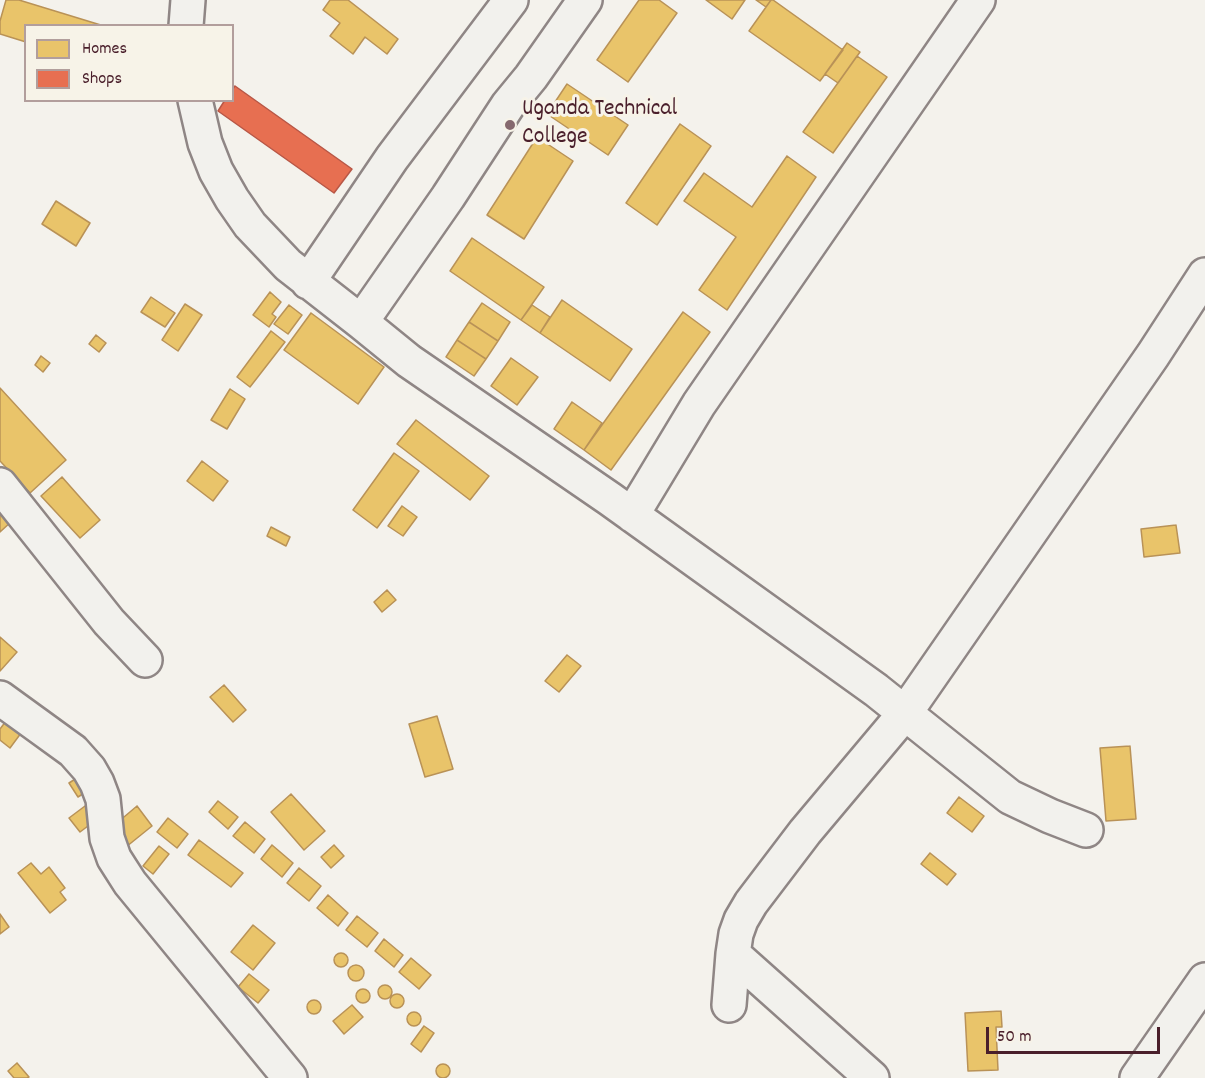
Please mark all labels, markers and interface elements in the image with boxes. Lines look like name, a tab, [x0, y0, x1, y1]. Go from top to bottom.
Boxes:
legend	[24, 24, 234, 102]
text: Homes	[82, 37, 127, 62]
text: Shops	[82, 67, 122, 92]
place label: Uganda Technical College	[522, 97, 677, 153]
marker: Uganda Technical College	[503, 118, 517, 132]
scale bar	[989, 1015, 1163, 1053]
text: 50 m	[997, 1025, 1032, 1050]

